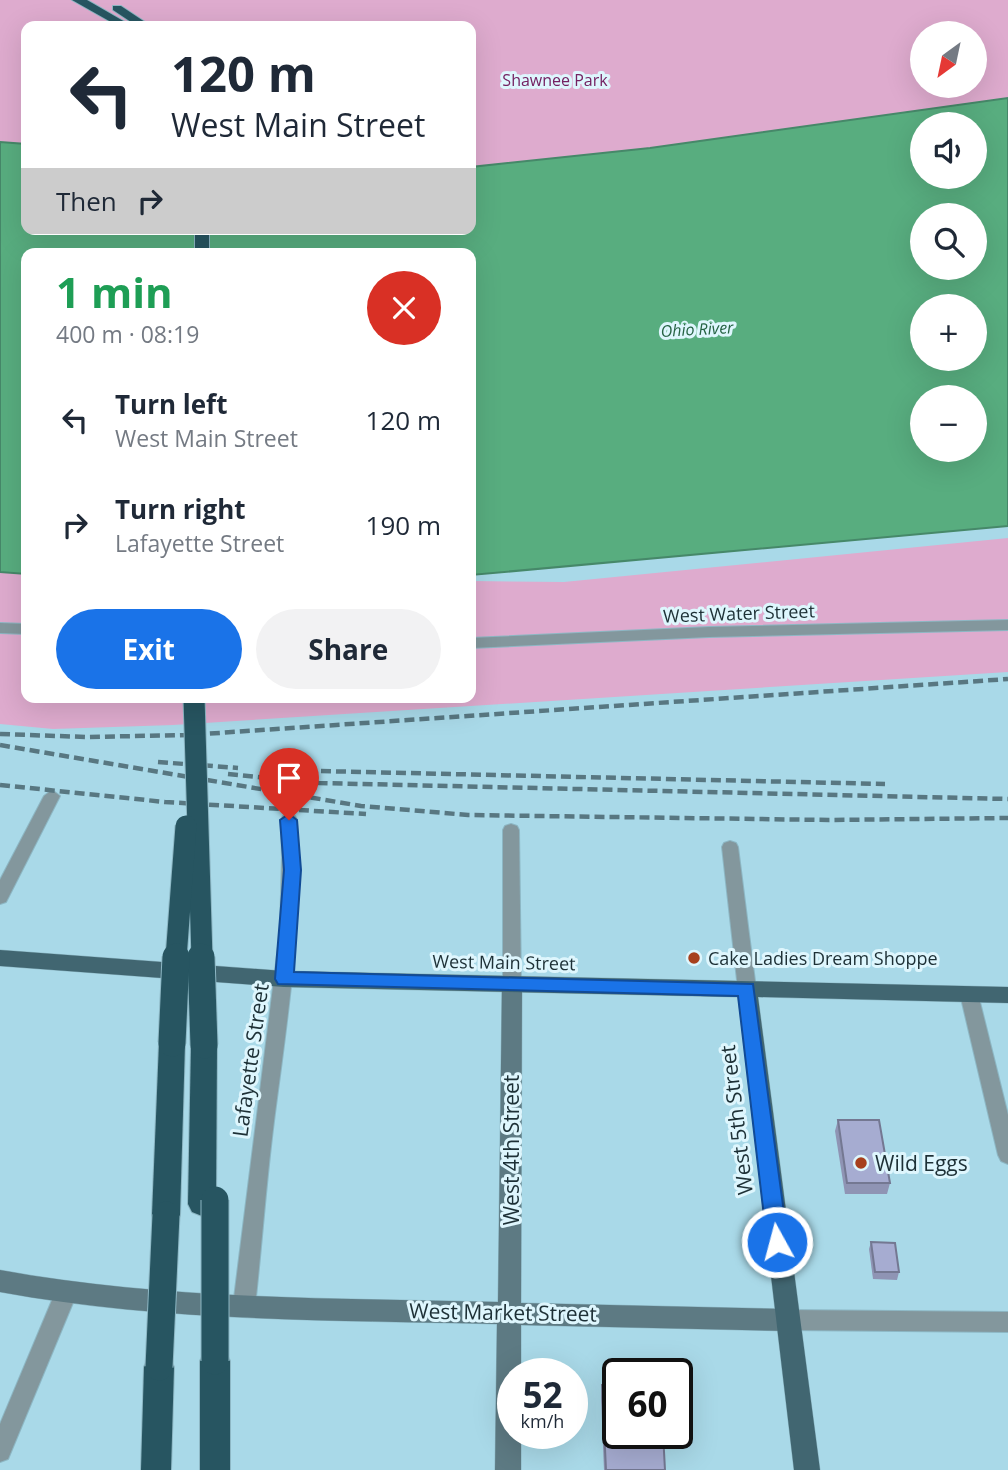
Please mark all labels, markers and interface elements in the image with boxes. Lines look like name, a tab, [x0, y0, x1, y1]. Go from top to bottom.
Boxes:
north arrow	[910, 21, 987, 98]
map controls	[910, 21, 987, 462]
text: 120 m	[171, 40, 316, 106]
icon: left	[56, 49, 147, 140]
park label: Shawnee Park	[502, 69, 608, 91]
text: West Main Street	[171, 103, 425, 146]
button: sound	[910, 112, 987, 189]
icon: right	[131, 182, 169, 220]
text: Then	[56, 183, 117, 219]
button: search	[910, 203, 987, 280]
text: 1 min	[56, 263, 173, 320]
button: close	[367, 271, 441, 345]
button: +	[910, 294, 987, 371]
water label: Ohio River	[660, 316, 735, 342]
text: 400 m · 08:19	[56, 318, 199, 350]
button: −	[910, 385, 987, 462]
text: Turn left	[115, 386, 227, 422]
icon: left	[56, 401, 94, 439]
text: 120 m	[366, 402, 441, 438]
text: West Main Street	[115, 422, 298, 454]
text: Turn right	[115, 491, 246, 527]
icon: right	[56, 506, 94, 544]
text: 190 m	[366, 507, 441, 543]
text: Lafayette Street	[115, 527, 284, 559]
street label: West Water Street	[663, 598, 815, 628]
button: Exit	[56, 609, 242, 689]
button: Share	[256, 609, 441, 689]
pin	[259, 748, 319, 820]
icon: arrive	[270, 759, 308, 797]
place label: Cake Ladies Dream Shoppe	[708, 946, 938, 970]
street label: West Main Street	[432, 949, 576, 975]
marker: Cake Ladies Dream Shoppe	[686, 950, 702, 966]
street label: Lafayette Street	[225, 982, 275, 1138]
street label: West 5th Street	[713, 1044, 759, 1196]
street label: West 4th Street	[497, 1075, 525, 1225]
place label: Wild Eggs	[875, 1149, 968, 1177]
marker: Wild Eggs	[853, 1155, 869, 1171]
position arrow	[740, 1205, 814, 1279]
street label: West Market Street	[409, 1296, 597, 1328]
speed limit sign: 60	[602, 1358, 693, 1449]
text: 52	[522, 1371, 563, 1418]
text: km/h	[521, 1409, 564, 1433]

